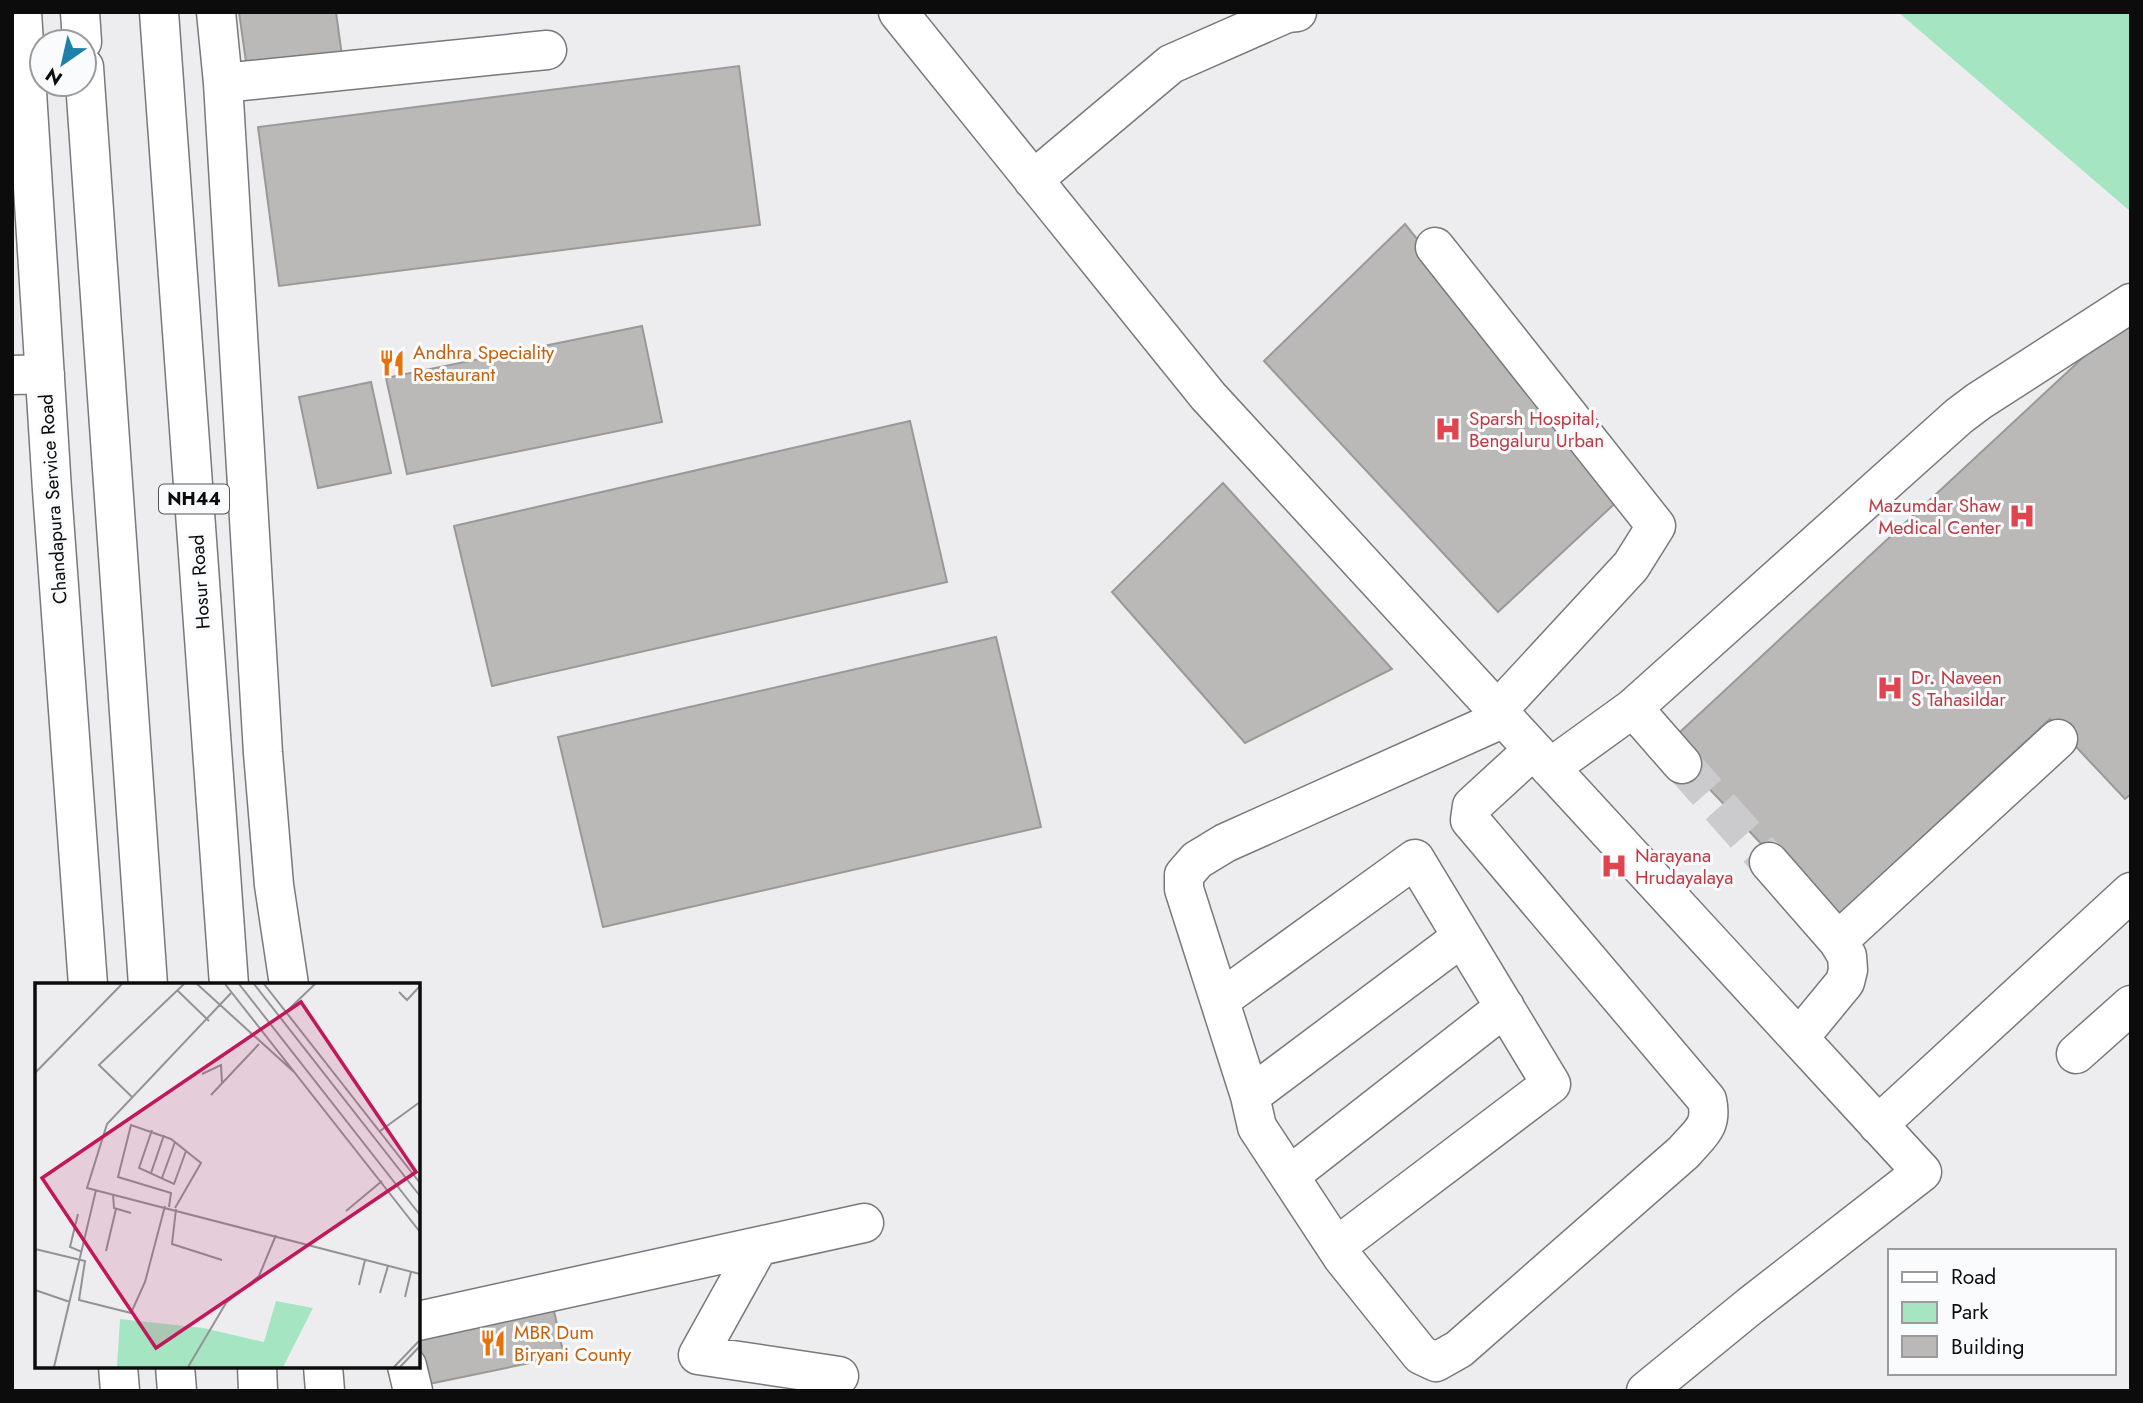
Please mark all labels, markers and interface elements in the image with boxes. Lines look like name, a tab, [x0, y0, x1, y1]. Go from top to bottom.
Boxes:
north arrow	[28, 28, 98, 98]
text: N	[40, 61, 68, 92]
place label: Andhra Speciality Restaurant	[413, 339, 555, 388]
restaurant icon: Andhra Speciality Restaurant	[377, 348, 407, 378]
street label: Chandapura Service Road	[32, 393, 74, 605]
place label: Sparsh Hospital, Bengaluru Urban	[1469, 405, 1604, 454]
hospital icon: Sparsh Hospital, Bengaluru Urban	[1433, 414, 1463, 444]
road number: NH44	[159, 485, 229, 514]
place label: Mazumdar Shaw Medical Center	[1869, 492, 2001, 541]
hospital icon: Mazumdar Shaw Medical Center	[2007, 501, 2037, 531]
street label: Hosur Road	[183, 534, 217, 630]
place label: Dr. Naveen S Tahasildar	[1911, 664, 2006, 713]
hospital icon: Dr. Naveen S Tahasildar	[1875, 673, 1905, 703]
place label: Narayana Hrudayalaya	[1635, 842, 1733, 891]
hospital icon: Narayana Hrudayalaya	[1599, 851, 1629, 881]
inset map	[35, 983, 420, 1368]
legend	[1888, 1249, 2115, 1375]
text: Road	[1951, 1262, 1996, 1292]
text: Park	[1951, 1297, 1989, 1327]
place label: MBR Dum Biryani County	[514, 1319, 632, 1368]
restaurant icon: MBR Dum Biryani County	[478, 1328, 508, 1358]
text: Building	[1951, 1332, 2024, 1362]

